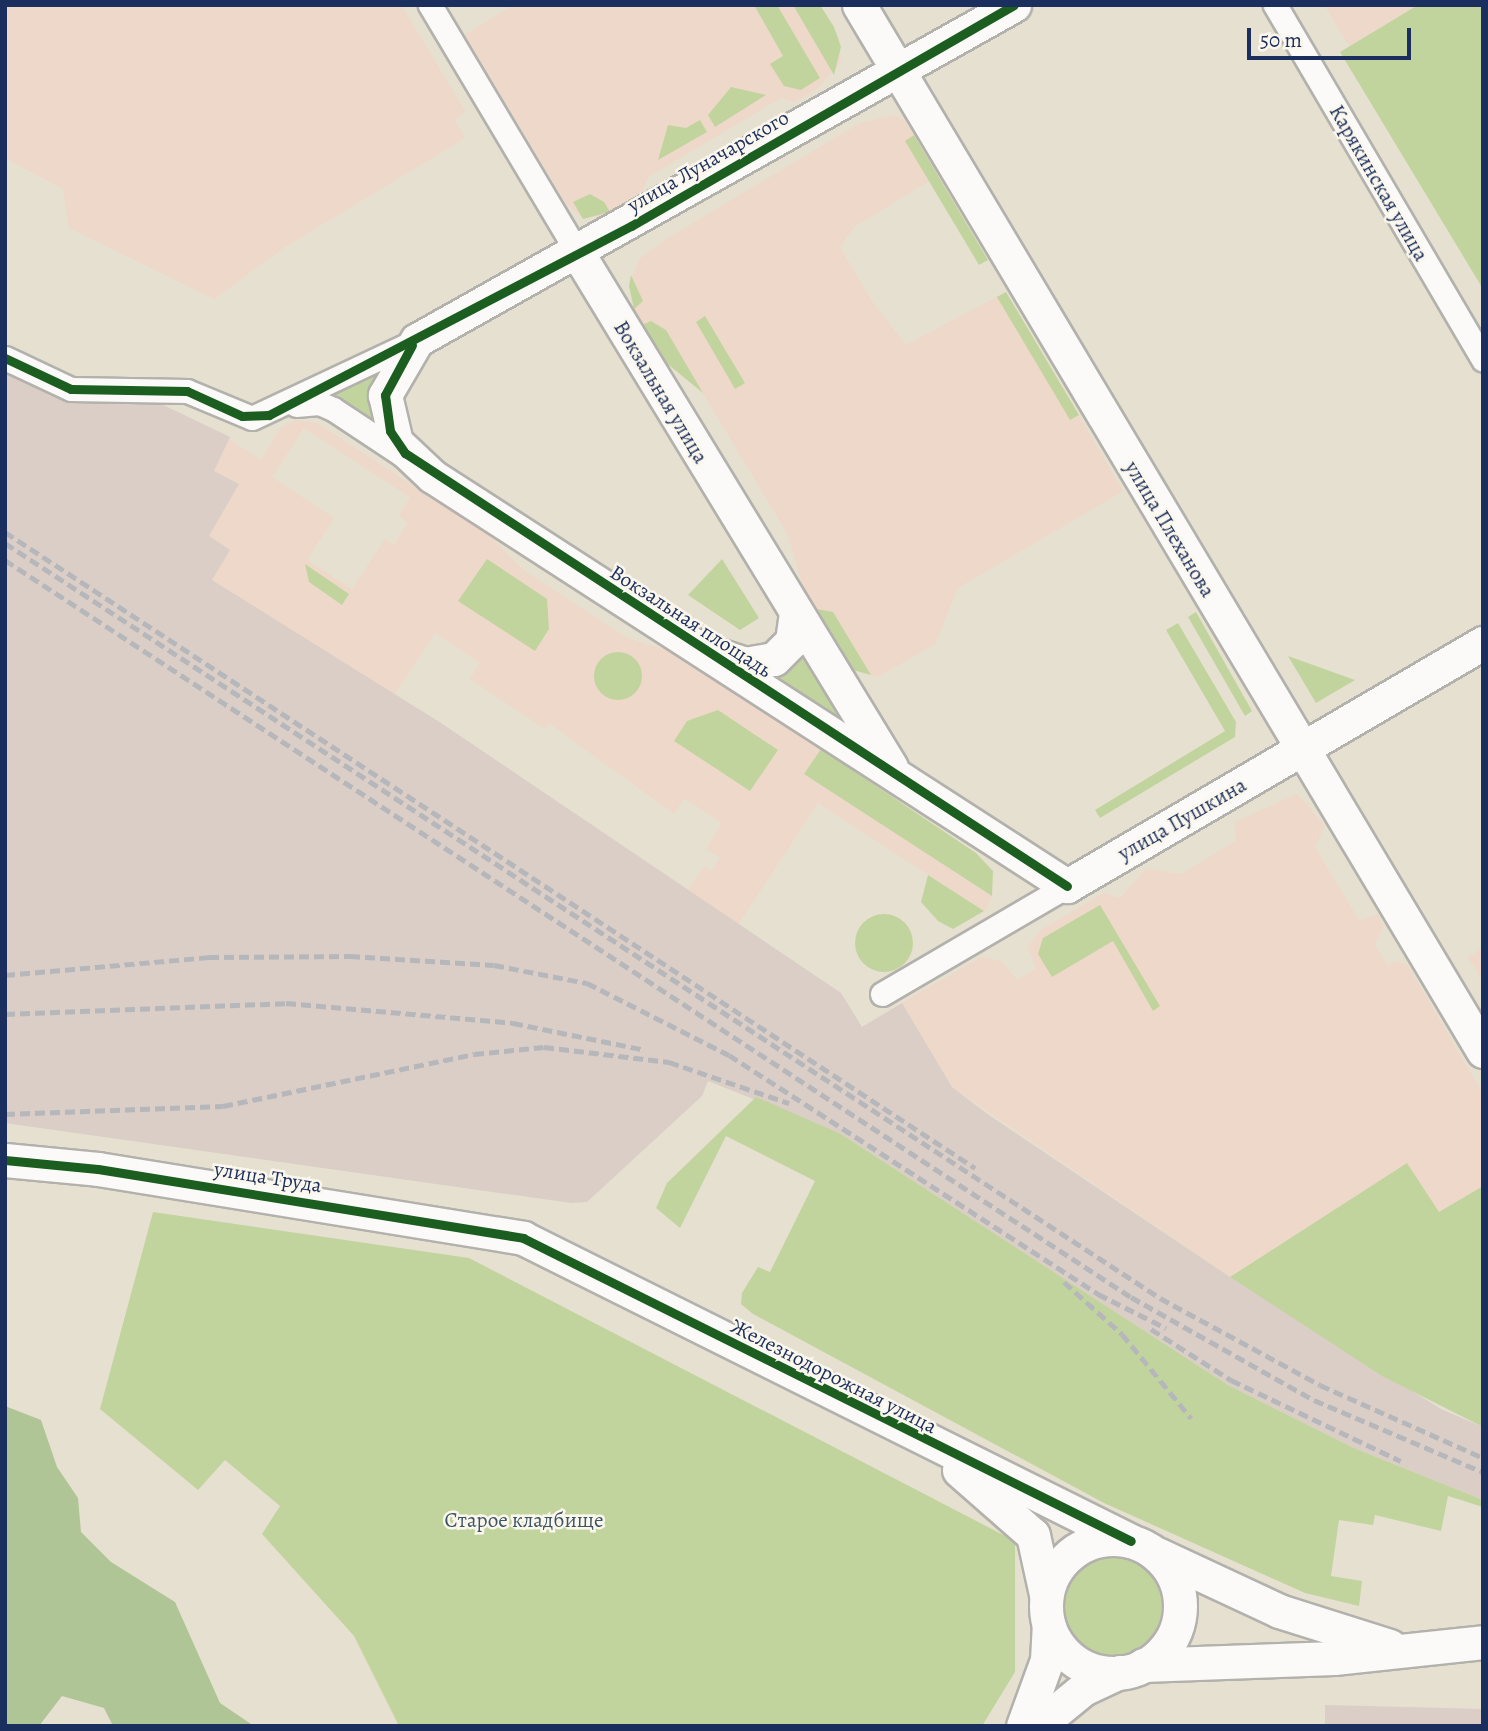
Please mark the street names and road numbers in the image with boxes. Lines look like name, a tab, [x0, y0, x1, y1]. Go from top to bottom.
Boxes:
street label: Карякинская улица	[1324, 100, 1434, 266]
street label: улица Луначарского	[623, 104, 793, 218]
street label: Вокзальная улица	[608, 316, 714, 468]
street label: улица Плеханова	[1119, 456, 1221, 602]
street label: Вокзальная площадь	[605, 559, 777, 683]
street label: улица Пушкина	[1113, 772, 1251, 866]
street label: улица Труда	[212, 1156, 324, 1198]
street label: Железнодорожная улица	[727, 1313, 941, 1439]

